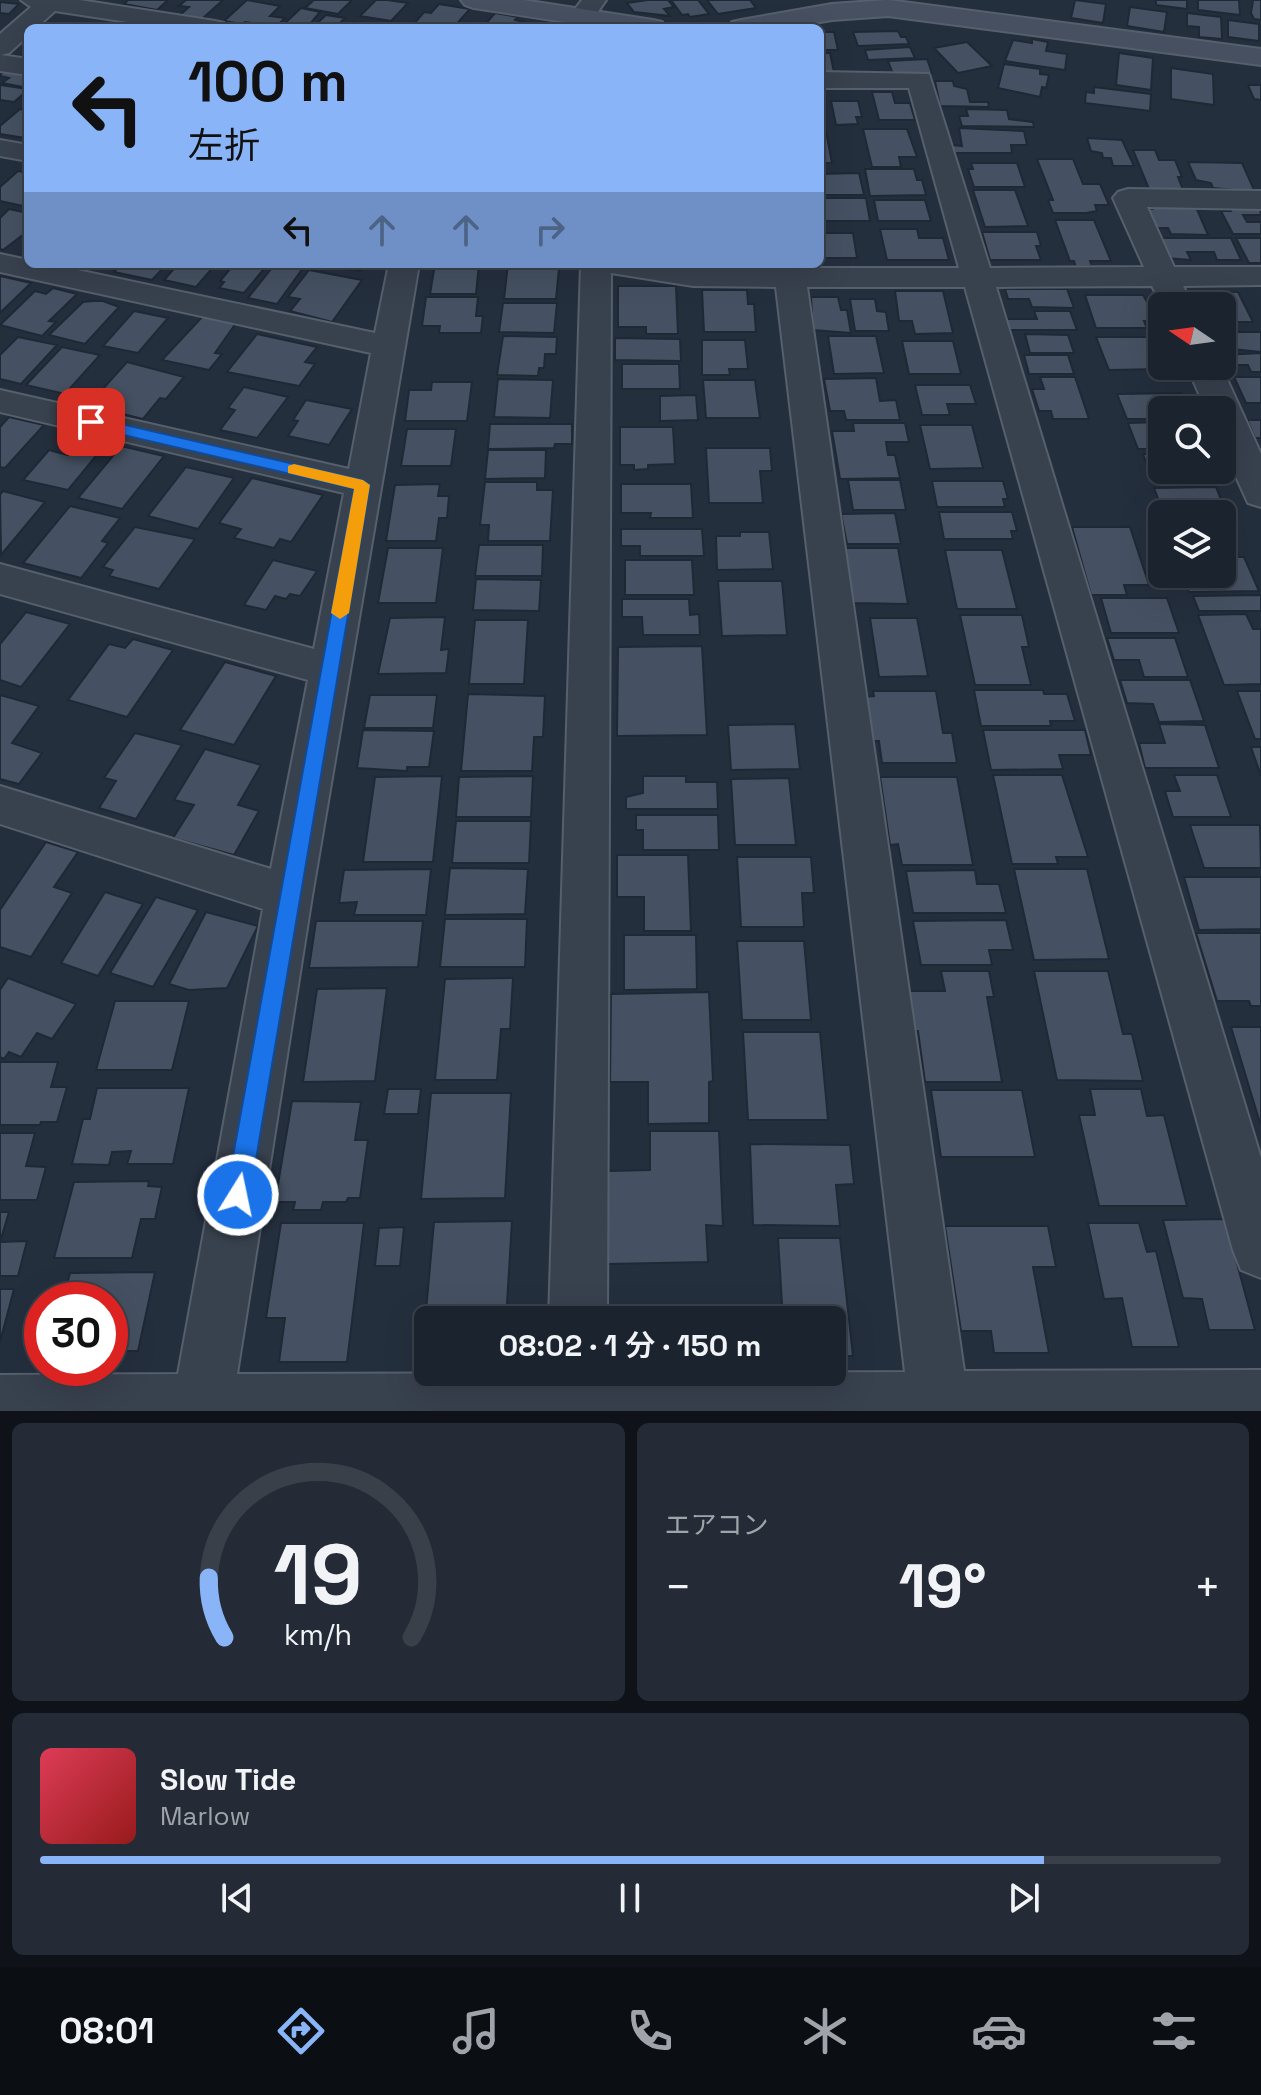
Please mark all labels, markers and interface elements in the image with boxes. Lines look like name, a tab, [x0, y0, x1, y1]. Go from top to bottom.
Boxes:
text: 100 m	[188, 46, 348, 117]
icon: left	[56, 56, 160, 160]
text: 左折	[188, 123, 260, 169]
icon: left	[276, 208, 320, 252]
icon: ahead	[360, 208, 404, 252]
icon: ahead	[444, 208, 488, 252]
icon: right	[528, 208, 572, 252]
north arrow	[1148, 292, 1236, 380]
map controls	[1148, 292, 1236, 588]
pin	[57, 388, 125, 456]
button: search	[1148, 396, 1236, 484]
icon: arrive	[69, 400, 113, 444]
button: layers	[1148, 500, 1236, 588]
position arrow	[196, 1153, 280, 1237]
speed limit sign: 30	[24, 1282, 128, 1386]
text: 08:02 · 1 分 · 150 m	[499, 1326, 761, 1365]
text: エアコン	[665, 1508, 769, 1542]
text: 19	[274, 1522, 363, 1628]
text: 19°	[899, 1548, 987, 1625]
text: −	[665, 1559, 692, 1615]
text: +	[1194, 1559, 1221, 1615]
text: km/h	[284, 1617, 352, 1653]
text: Slow Tide	[160, 1760, 296, 1799]
text: Marlow	[160, 1799, 250, 1833]
icon: previous	[215, 1876, 259, 1920]
icon: pause	[608, 1876, 652, 1920]
icon: next	[1002, 1876, 1046, 1920]
icon: directions	[273, 2003, 329, 2059]
icon: music	[448, 2003, 504, 2059]
icon: phone	[622, 2003, 678, 2059]
icon: climate	[797, 2003, 853, 2059]
icon: car	[971, 2003, 1027, 2059]
icon: filters	[1146, 2003, 1202, 2059]
text: 08:01	[59, 2008, 155, 2054]

